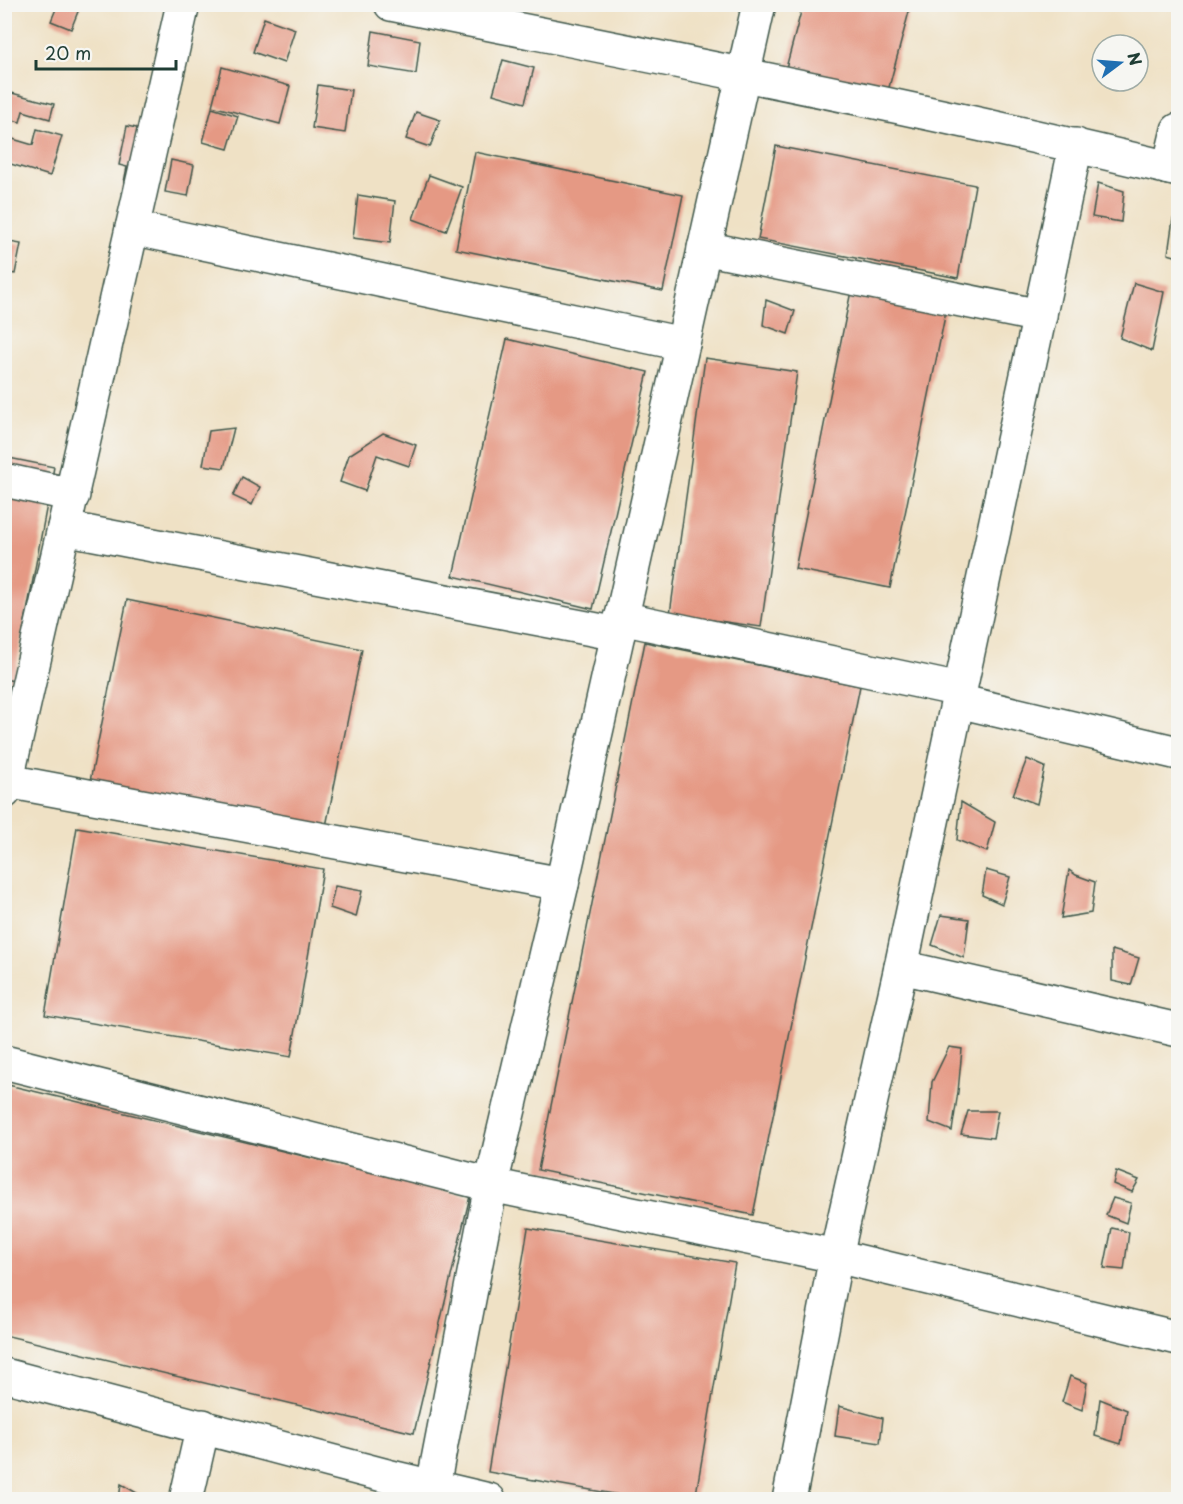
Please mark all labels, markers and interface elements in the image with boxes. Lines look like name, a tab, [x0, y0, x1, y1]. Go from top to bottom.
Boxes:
scale bar	[36, 33, 176, 71]
north arrow	[1090, 33, 1150, 93]
text: 20 m	[45, 39, 91, 66]
text: N	[1122, 49, 1149, 68]

